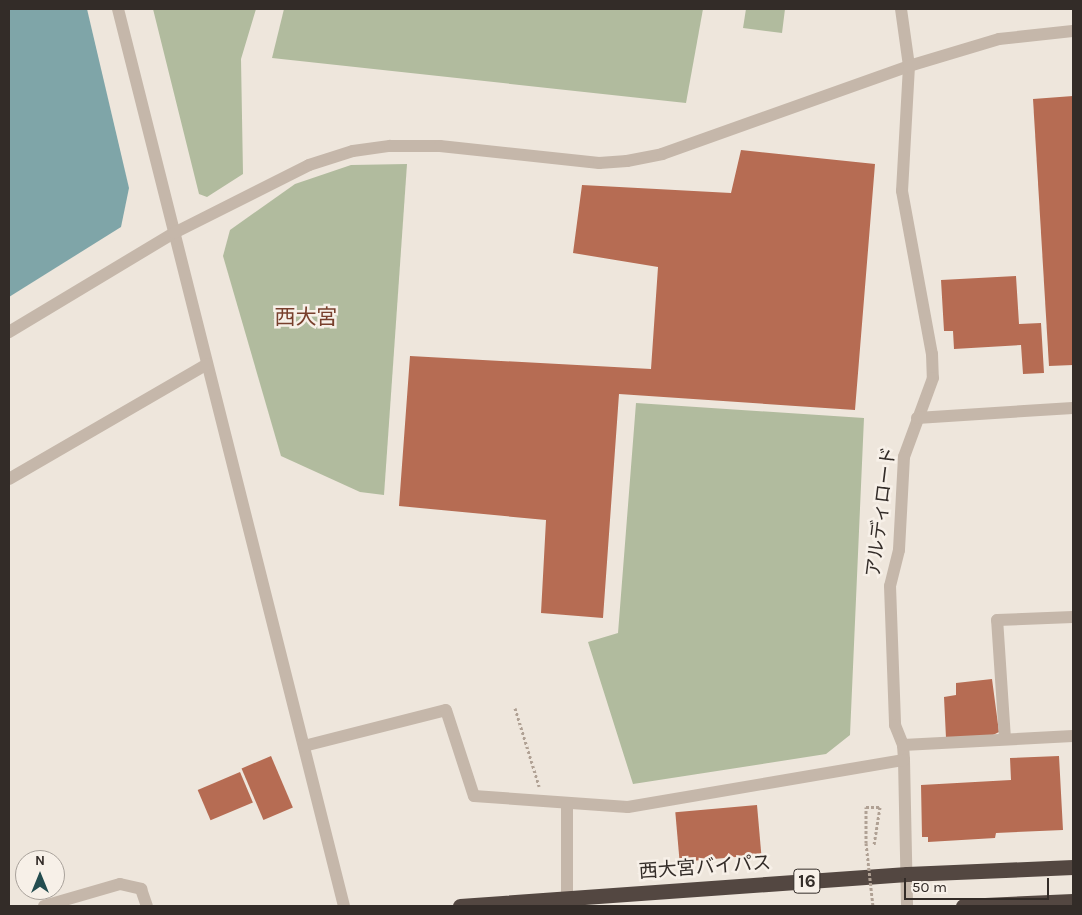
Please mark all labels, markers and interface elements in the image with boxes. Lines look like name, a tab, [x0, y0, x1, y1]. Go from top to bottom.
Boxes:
district label: 西大宮	[275, 304, 337, 330]
street label: アルディロード	[863, 445, 901, 579]
north arrow	[15, 850, 65, 900]
text: N	[35, 852, 45, 869]
street label: 西大宮バイパス	[638, 852, 772, 884]
road number: 16	[793, 866, 821, 896]
scale bar	[907, 868, 1052, 900]
text: 50 m	[912, 878, 947, 896]

